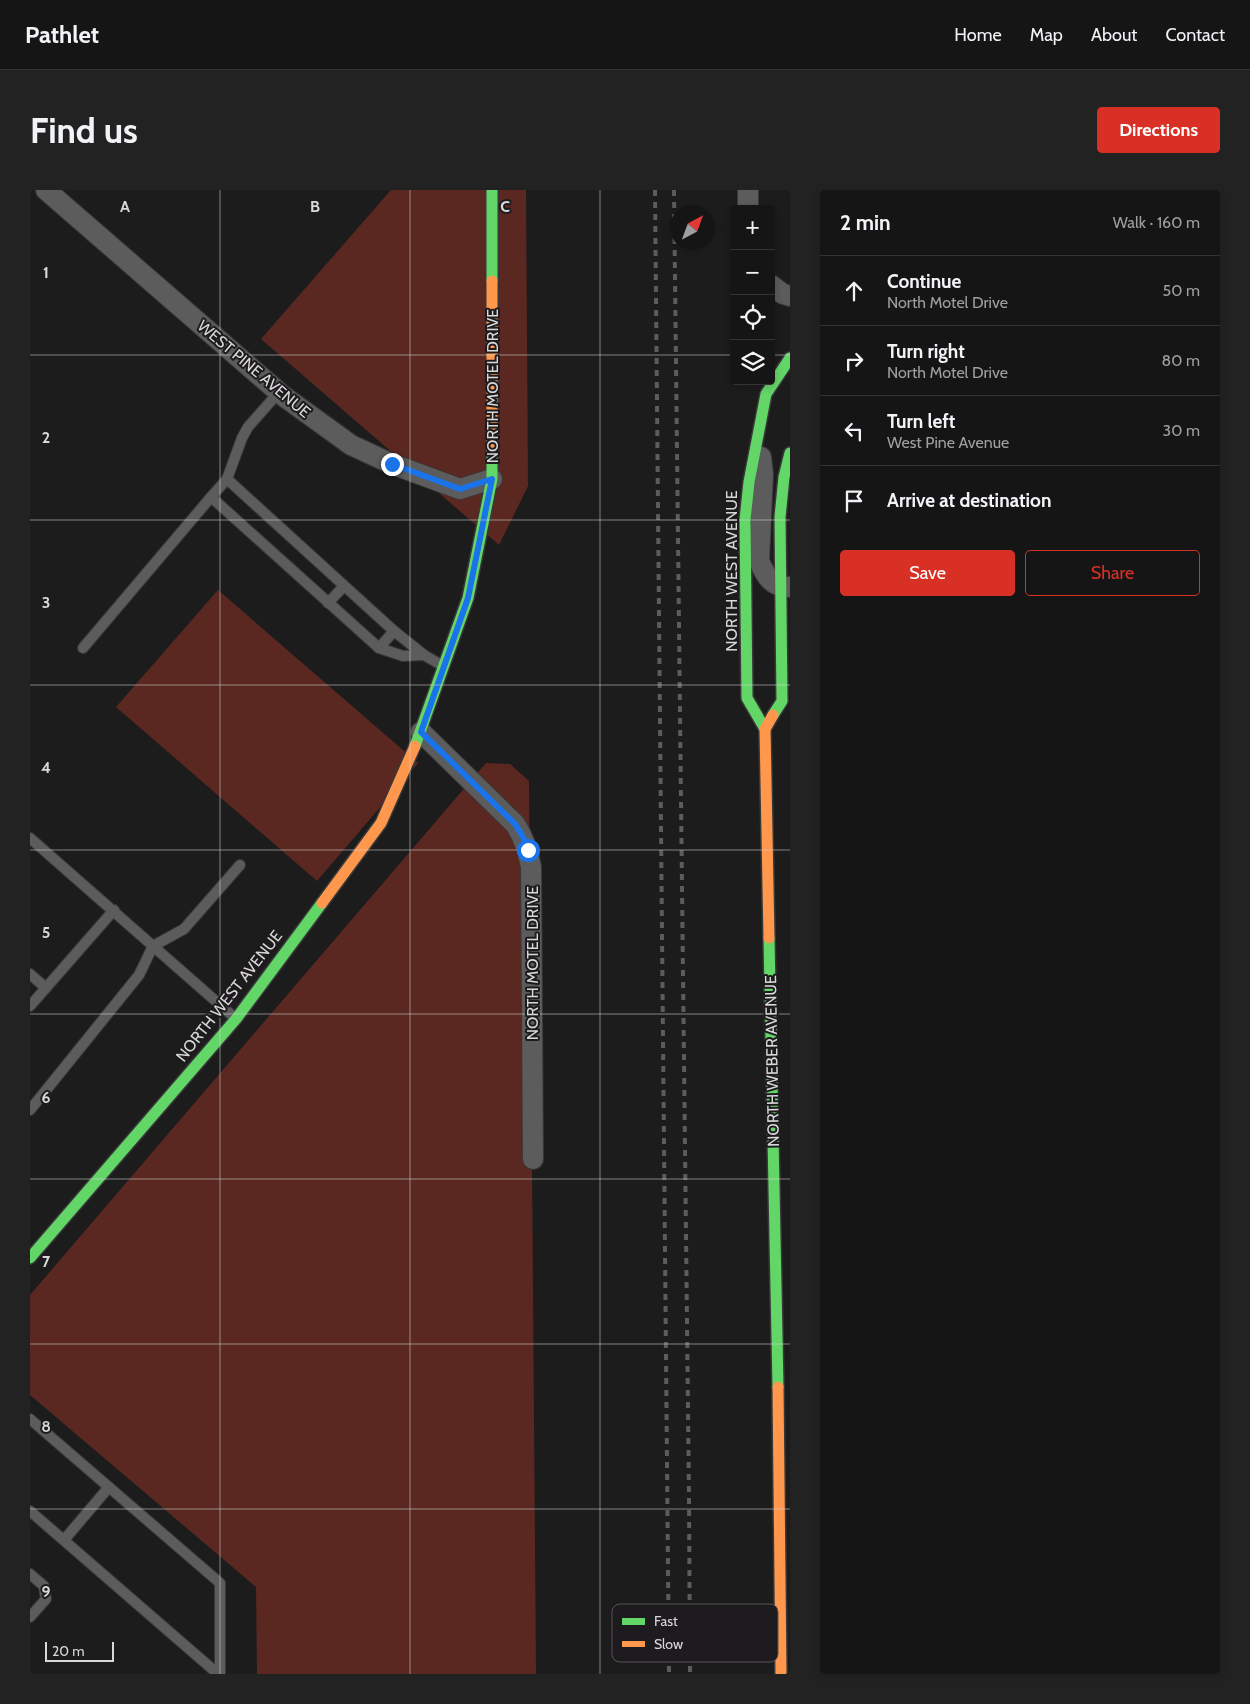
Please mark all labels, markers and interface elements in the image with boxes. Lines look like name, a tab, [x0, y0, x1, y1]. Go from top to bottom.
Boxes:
text: Pathlet	[25, 20, 99, 49]
text: Home	[954, 24, 1002, 46]
text: Map	[1030, 24, 1063, 46]
text: About	[1091, 24, 1137, 46]
text: Contact	[1165, 24, 1225, 46]
button: Directions	[1097, 107, 1220, 153]
text: Find us	[30, 109, 138, 152]
text: A	[120, 197, 130, 216]
text: B	[310, 197, 320, 216]
text: C	[500, 197, 510, 216]
north arrow	[670, 205, 715, 250]
map controls	[730, 205, 775, 385]
button: +	[730, 205, 775, 250]
text: 2 min	[840, 210, 891, 235]
text: Walk · 160 m	[1113, 213, 1200, 232]
button: −	[730, 250, 775, 295]
text: 1	[43, 263, 49, 282]
text: Continue	[887, 270, 961, 293]
icon: ahead	[840, 277, 868, 305]
text: 50 m	[1163, 281, 1200, 300]
text: North Motel Drive	[887, 293, 1008, 312]
button: locate	[730, 295, 775, 340]
street label: NORTH MOTEL DRIVE	[483, 309, 502, 463]
street label: WEST PINE AVENUE	[194, 316, 315, 422]
button: layers	[730, 340, 775, 385]
text: Turn right	[887, 340, 965, 363]
icon: right	[840, 347, 868, 375]
text: 80 m	[1162, 351, 1200, 370]
text: North Motel Drive	[887, 363, 1008, 382]
text: Turn left	[887, 410, 955, 433]
icon: left	[840, 417, 868, 445]
text: 30 m	[1163, 421, 1200, 440]
text: 2	[42, 428, 50, 447]
text: West Pine Avenue	[887, 433, 1009, 452]
route end	[381, 453, 404, 476]
icon: arrive	[840, 487, 868, 515]
text: Arrive at destination	[887, 489, 1051, 512]
street label: NORTH WEST AVENUE	[722, 490, 741, 652]
button: Save	[840, 550, 1015, 596]
button: Share	[1025, 550, 1200, 596]
text: 3	[42, 593, 50, 612]
text: 4	[41, 758, 51, 777]
route start	[517, 839, 540, 862]
street label: NORTH MOTEL DRIVE	[523, 886, 542, 1040]
text: 5	[42, 923, 50, 942]
street label: NORTH WEST AVENUE	[172, 926, 286, 1065]
street label: NORTH WEBER AVENUE	[761, 975, 783, 1147]
text: 6	[42, 1088, 51, 1107]
text: 7	[42, 1252, 51, 1271]
text: 8	[41, 1417, 51, 1436]
text: 9	[42, 1582, 51, 1601]
legend	[612, 1604, 778, 1662]
text: Fast	[654, 1612, 678, 1630]
text: Slow	[654, 1635, 683, 1653]
scale bar	[45, 1639, 114, 1662]
text: 20 m	[52, 1642, 85, 1660]

